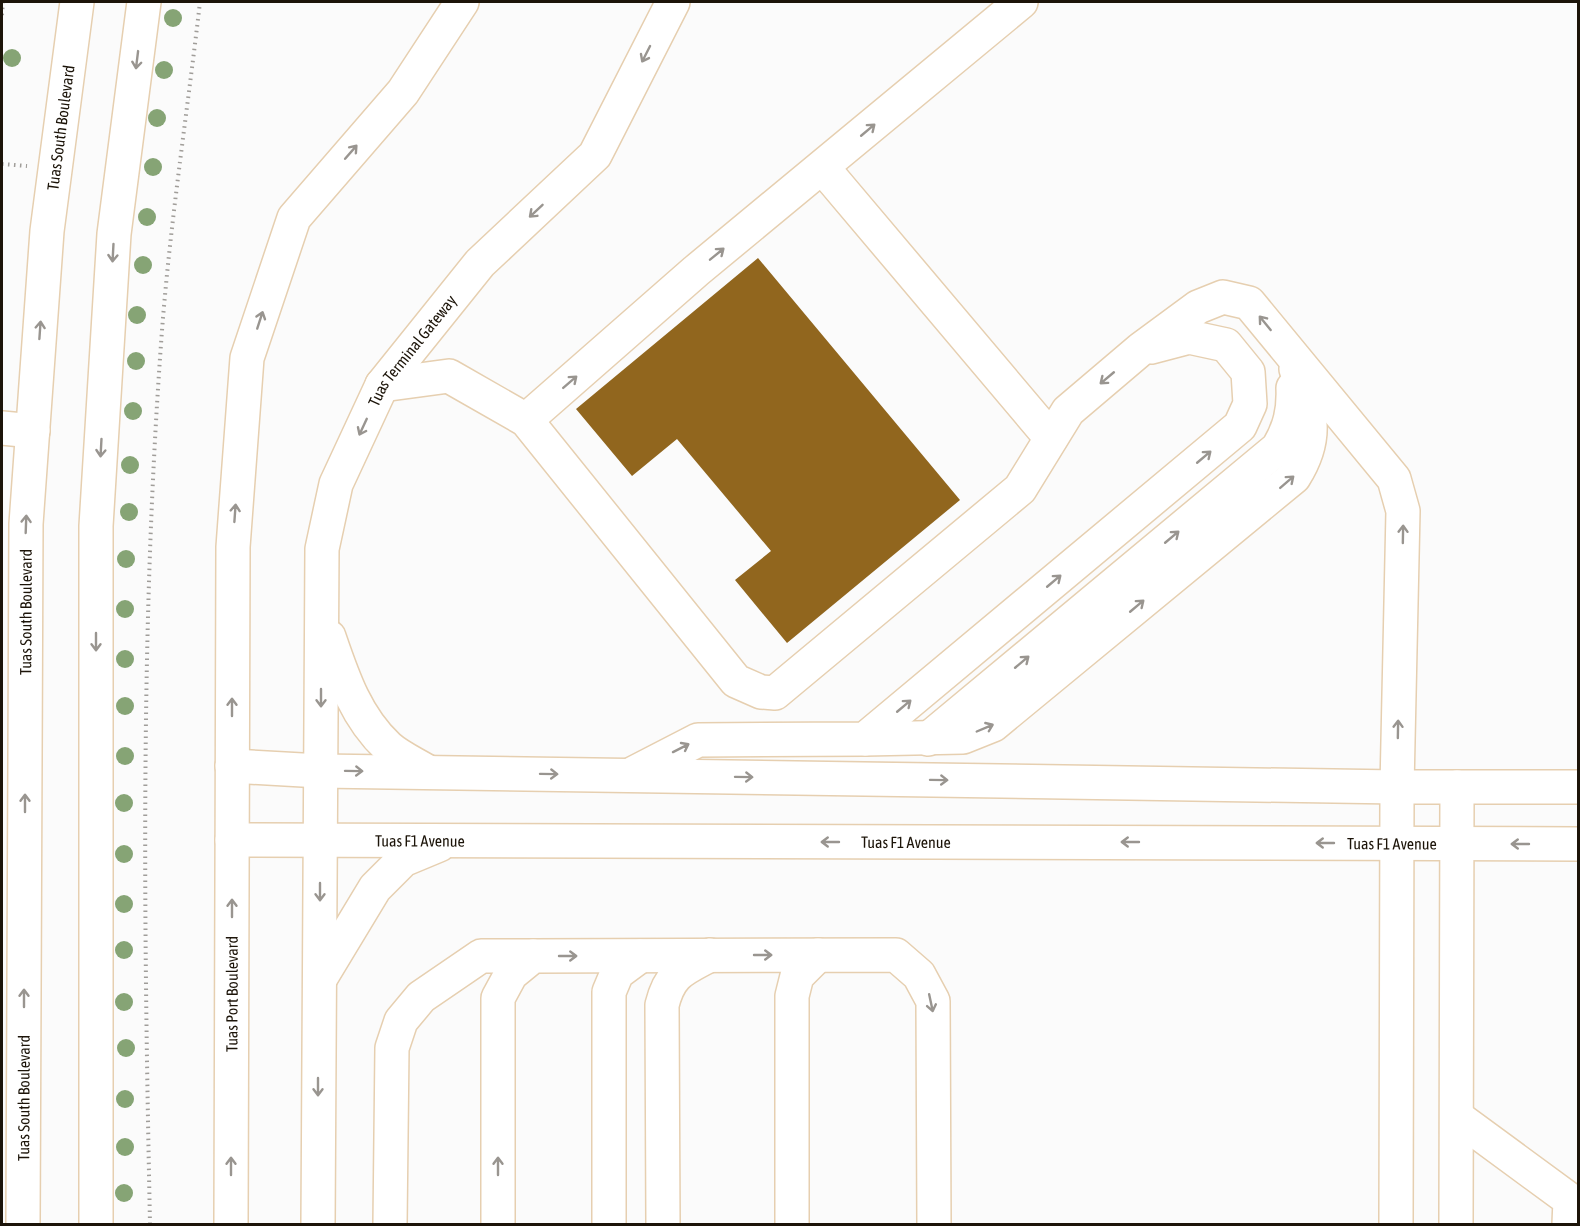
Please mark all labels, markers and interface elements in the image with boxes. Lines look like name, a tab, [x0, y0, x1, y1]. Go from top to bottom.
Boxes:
one-way arrow	[640, 44, 652, 62]
one-way arrow	[131, 49, 142, 69]
street label: Tuas South Boulevard	[43, 64, 78, 191]
one-way arrow	[860, 123, 875, 137]
one-way arrow	[344, 145, 358, 160]
one-way arrow	[528, 204, 543, 218]
one-way arrow	[107, 242, 118, 262]
one-way arrow	[709, 247, 725, 260]
street label: Tuas Terminal Gateway	[364, 291, 461, 409]
one-way arrow	[255, 311, 266, 330]
one-way arrow	[1259, 316, 1272, 332]
one-way arrow	[35, 320, 46, 340]
one-way arrow	[1100, 371, 1115, 385]
one-way arrow	[562, 375, 577, 389]
one-way arrow	[356, 417, 368, 435]
one-way arrow	[95, 437, 106, 457]
one-way arrow	[1196, 450, 1212, 463]
one-way arrow	[1279, 475, 1294, 489]
one-way arrow	[230, 503, 241, 523]
one-way arrow	[21, 515, 32, 535]
one-way arrow	[1397, 524, 1408, 544]
one-way arrow	[1164, 531, 1180, 544]
street label: Tuas South Boulevard	[16, 549, 35, 675]
one-way arrow	[1046, 575, 1062, 588]
one-way arrow	[1129, 600, 1145, 613]
one-way arrow	[90, 632, 102, 652]
one-way arrow	[1014, 655, 1030, 668]
one-way arrow	[315, 688, 327, 708]
one-way arrow	[226, 698, 238, 718]
one-way arrow	[896, 699, 911, 713]
one-way arrow	[1392, 719, 1404, 739]
one-way arrow	[975, 722, 993, 733]
one-way arrow	[672, 742, 690, 754]
one-way arrow	[343, 765, 363, 777]
one-way arrow	[538, 768, 558, 780]
one-way arrow	[733, 771, 753, 783]
one-way arrow	[928, 774, 948, 786]
one-way arrow	[19, 794, 31, 814]
street label: Tuas F1 Avenue	[375, 831, 465, 850]
street label: Tuas F1 Avenue	[861, 833, 951, 851]
street label: Tuas F1 Avenue	[1347, 834, 1437, 853]
one-way arrow	[821, 836, 841, 848]
one-way arrow	[1121, 836, 1141, 848]
one-way arrow	[1316, 837, 1336, 849]
one-way arrow	[1511, 838, 1531, 850]
one-way arrow	[314, 882, 326, 902]
one-way arrow	[226, 899, 238, 919]
street label: Tuas Port Boulevard	[223, 936, 241, 1052]
one-way arrow	[752, 949, 772, 961]
one-way arrow	[557, 950, 577, 962]
one-way arrow	[18, 989, 30, 1009]
one-way arrow	[926, 993, 937, 1012]
street label: Tuas South Boulevard	[14, 1035, 33, 1161]
one-way arrow	[312, 1077, 324, 1097]
one-way arrow	[225, 1157, 237, 1177]
one-way arrow	[492, 1157, 504, 1177]

